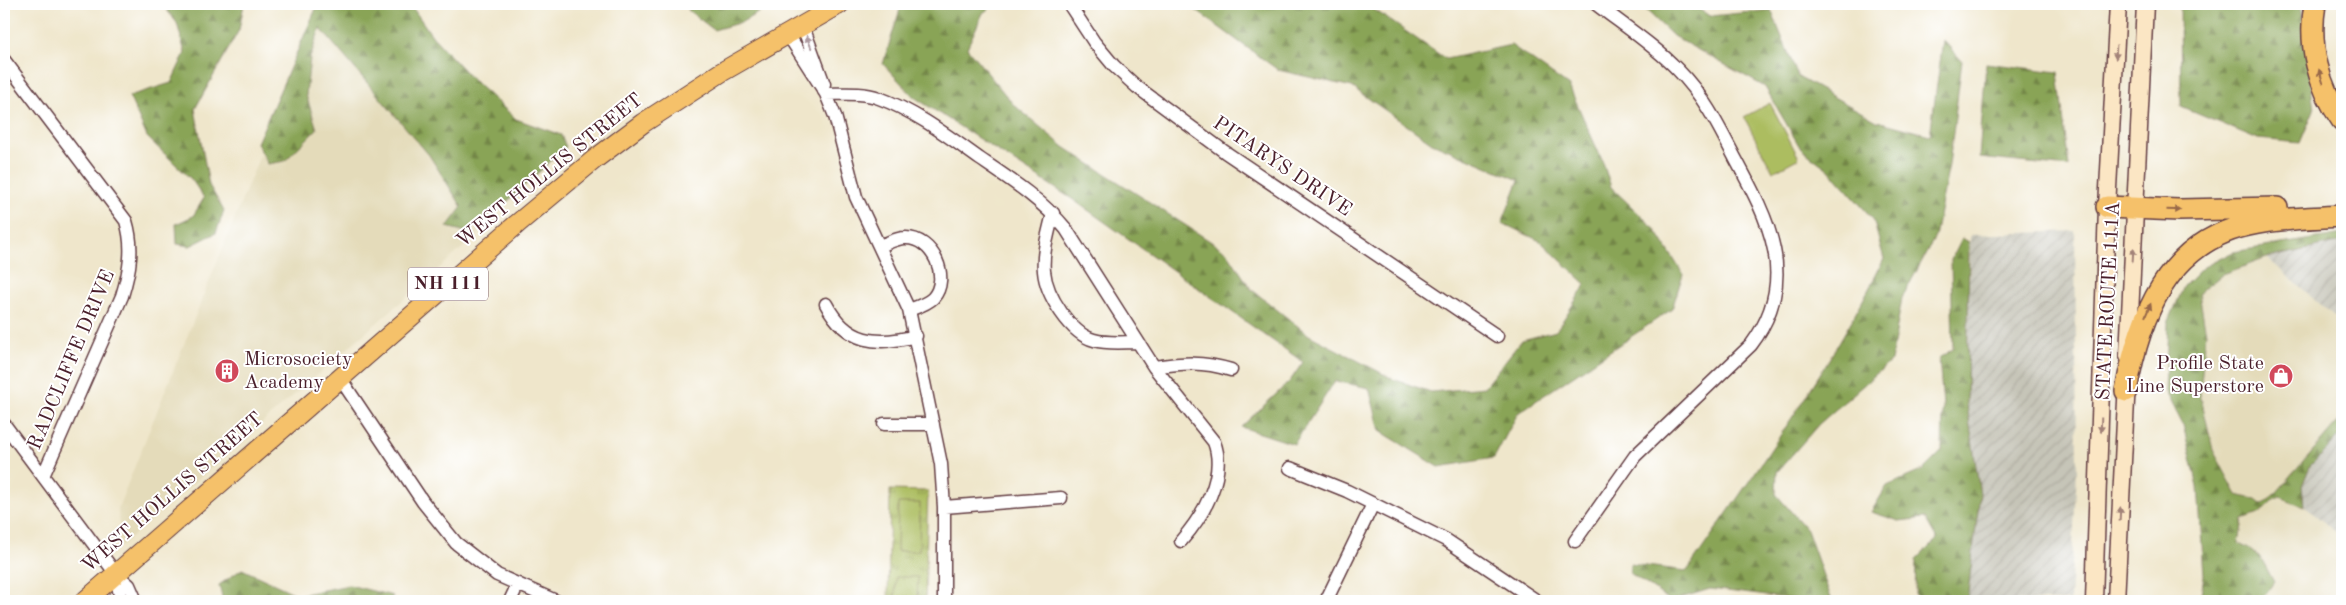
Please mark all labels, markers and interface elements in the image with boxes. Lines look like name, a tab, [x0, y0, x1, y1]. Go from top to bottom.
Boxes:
one-way arrow	[805, 34, 813, 49]
one-way arrow	[2111, 45, 2119, 61]
one-way arrow	[2316, 69, 2324, 84]
street label: WEST HOLLIS STREET	[453, 90, 647, 252]
street label: PITARYS DRIVE	[1209, 113, 1355, 221]
street label: STATE ROUTE 111A	[2094, 201, 2124, 401]
one-way arrow	[2166, 206, 2182, 214]
one-way arrow	[2129, 247, 2137, 263]
street label: RADCLIFFE DRIVE	[25, 267, 119, 453]
road number: NH 111	[408, 268, 488, 300]
one-way arrow	[2145, 303, 2153, 317]
place label: Microsociety Academy	[244, 350, 353, 393]
place label: Profile State Line Superstore	[2126, 354, 2264, 397]
building icon: Microsociety Academy	[214, 358, 240, 384]
shop icon: Profile State Line Superstore	[2268, 363, 2294, 389]
street label: WEST HOLLIS STREET	[79, 409, 267, 577]
one-way arrow	[2096, 417, 2104, 433]
one-way arrow	[2117, 506, 2125, 522]

